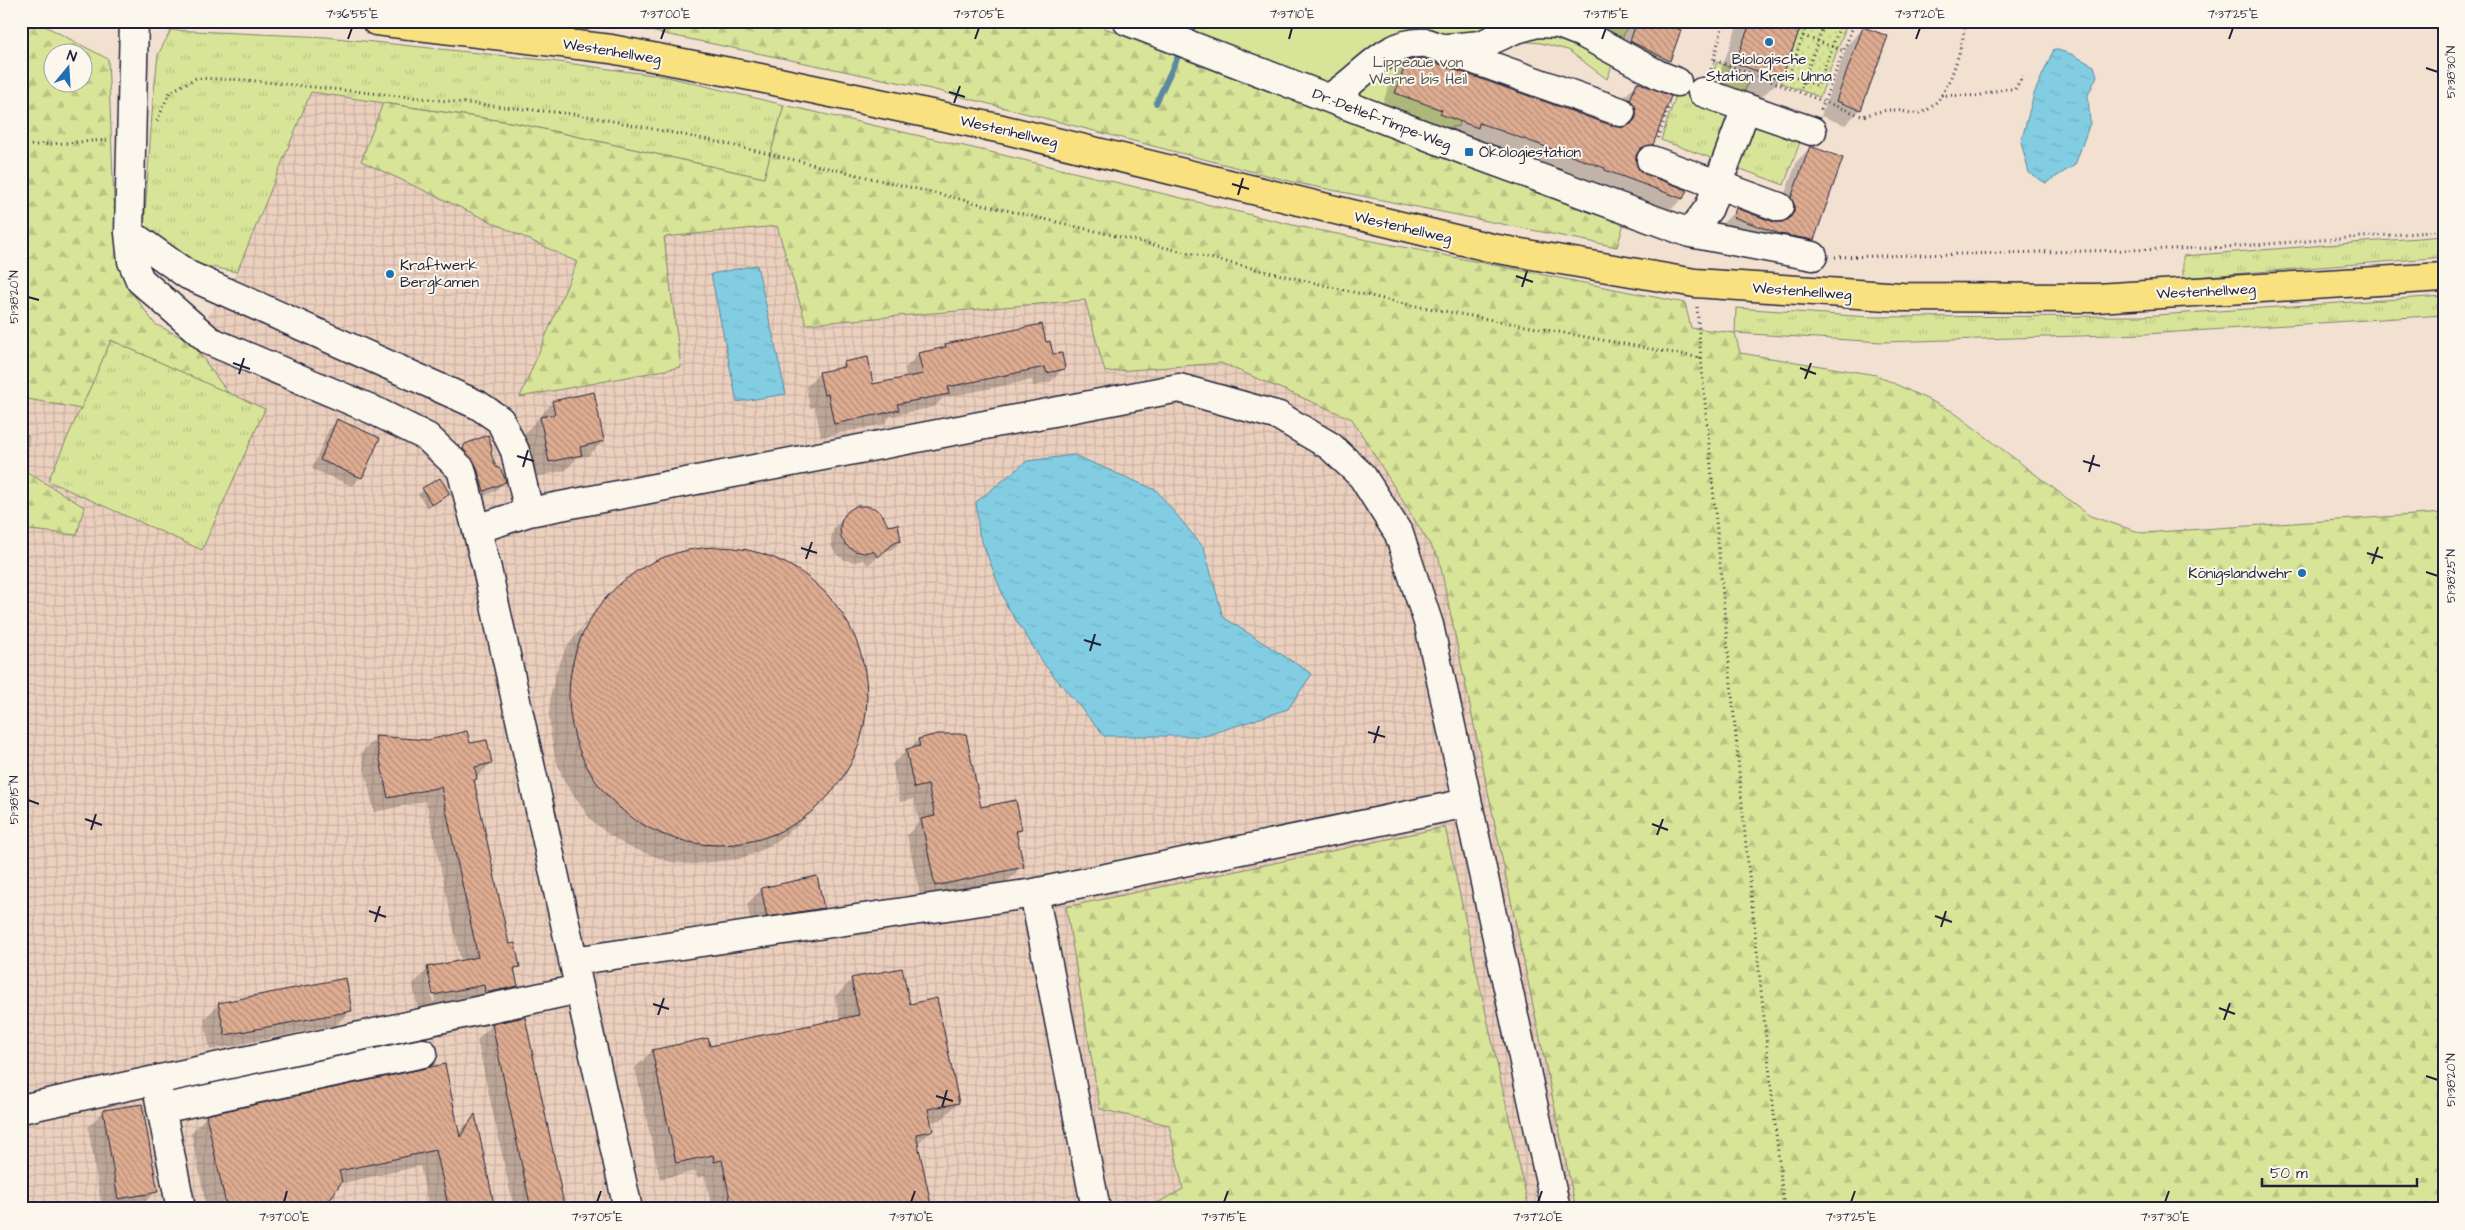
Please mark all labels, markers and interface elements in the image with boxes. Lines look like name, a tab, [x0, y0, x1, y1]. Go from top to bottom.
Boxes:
text: 7°36'55"E	[326, 6, 378, 23]
text: 7°37'00"E	[640, 6, 690, 23]
text: 7°37'05"E	[953, 6, 1005, 23]
text: 7°37'10"E	[1270, 6, 1314, 23]
text: 7°37'15"E	[1583, 6, 1629, 23]
text: 7°37'20"E	[1895, 6, 1945, 23]
text: 7°37'25"E	[2208, 6, 2258, 23]
street label: Westenhellweg	[561, 33, 663, 71]
marker: Biologische Station Kreis Unna	[1763, 36, 1775, 48]
north arrow	[42, 42, 92, 92]
text: 51°38'30"N	[2443, 45, 2460, 98]
text: N	[64, 46, 79, 68]
place label: Biologische Station Kreis Unna	[1706, 49, 1832, 87]
park label: Lippeaue von Werne bis Heil	[1369, 52, 1467, 90]
street label: Dr.-Detlef-Timpe-Weg	[1309, 83, 1454, 157]
street label: Westenhellweg	[958, 110, 1060, 154]
place label: Ökologiestation	[1479, 142, 1582, 164]
marker: Ökologiestation	[1463, 146, 1475, 158]
street label: Westenhellweg	[1352, 206, 1454, 250]
place label: Kraftwerk Bergkamen	[400, 255, 479, 294]
marker: Kraftwerk Bergkamen	[384, 268, 396, 280]
text: 51°38'20"N	[6, 270, 23, 324]
street label: Westenhellweg	[1751, 278, 1853, 306]
street label: Westenhellweg	[2156, 278, 2257, 306]
text: 51°38'25"N	[2443, 548, 2460, 603]
place label: Königslandwehr	[2188, 563, 2292, 585]
marker: Königslandwehr	[2296, 567, 2308, 579]
text: 51°38'15"N	[6, 775, 23, 824]
text: 51°38'20"N	[2443, 1053, 2460, 1107]
scale bar	[2262, 1155, 2418, 1187]
text: 50 m	[2270, 1163, 2308, 1184]
text: 7°37'00"E	[259, 1209, 309, 1226]
text: 7°37'05"E	[571, 1209, 623, 1226]
text: 7°37'10"E	[889, 1209, 933, 1226]
text: 7°37'15"E	[1201, 1209, 1247, 1226]
text: 7°37'20"E	[1513, 1209, 1563, 1226]
text: 7°37'25"E	[1826, 1209, 1876, 1226]
text: 7°37'30"E	[2140, 1209, 2190, 1226]

